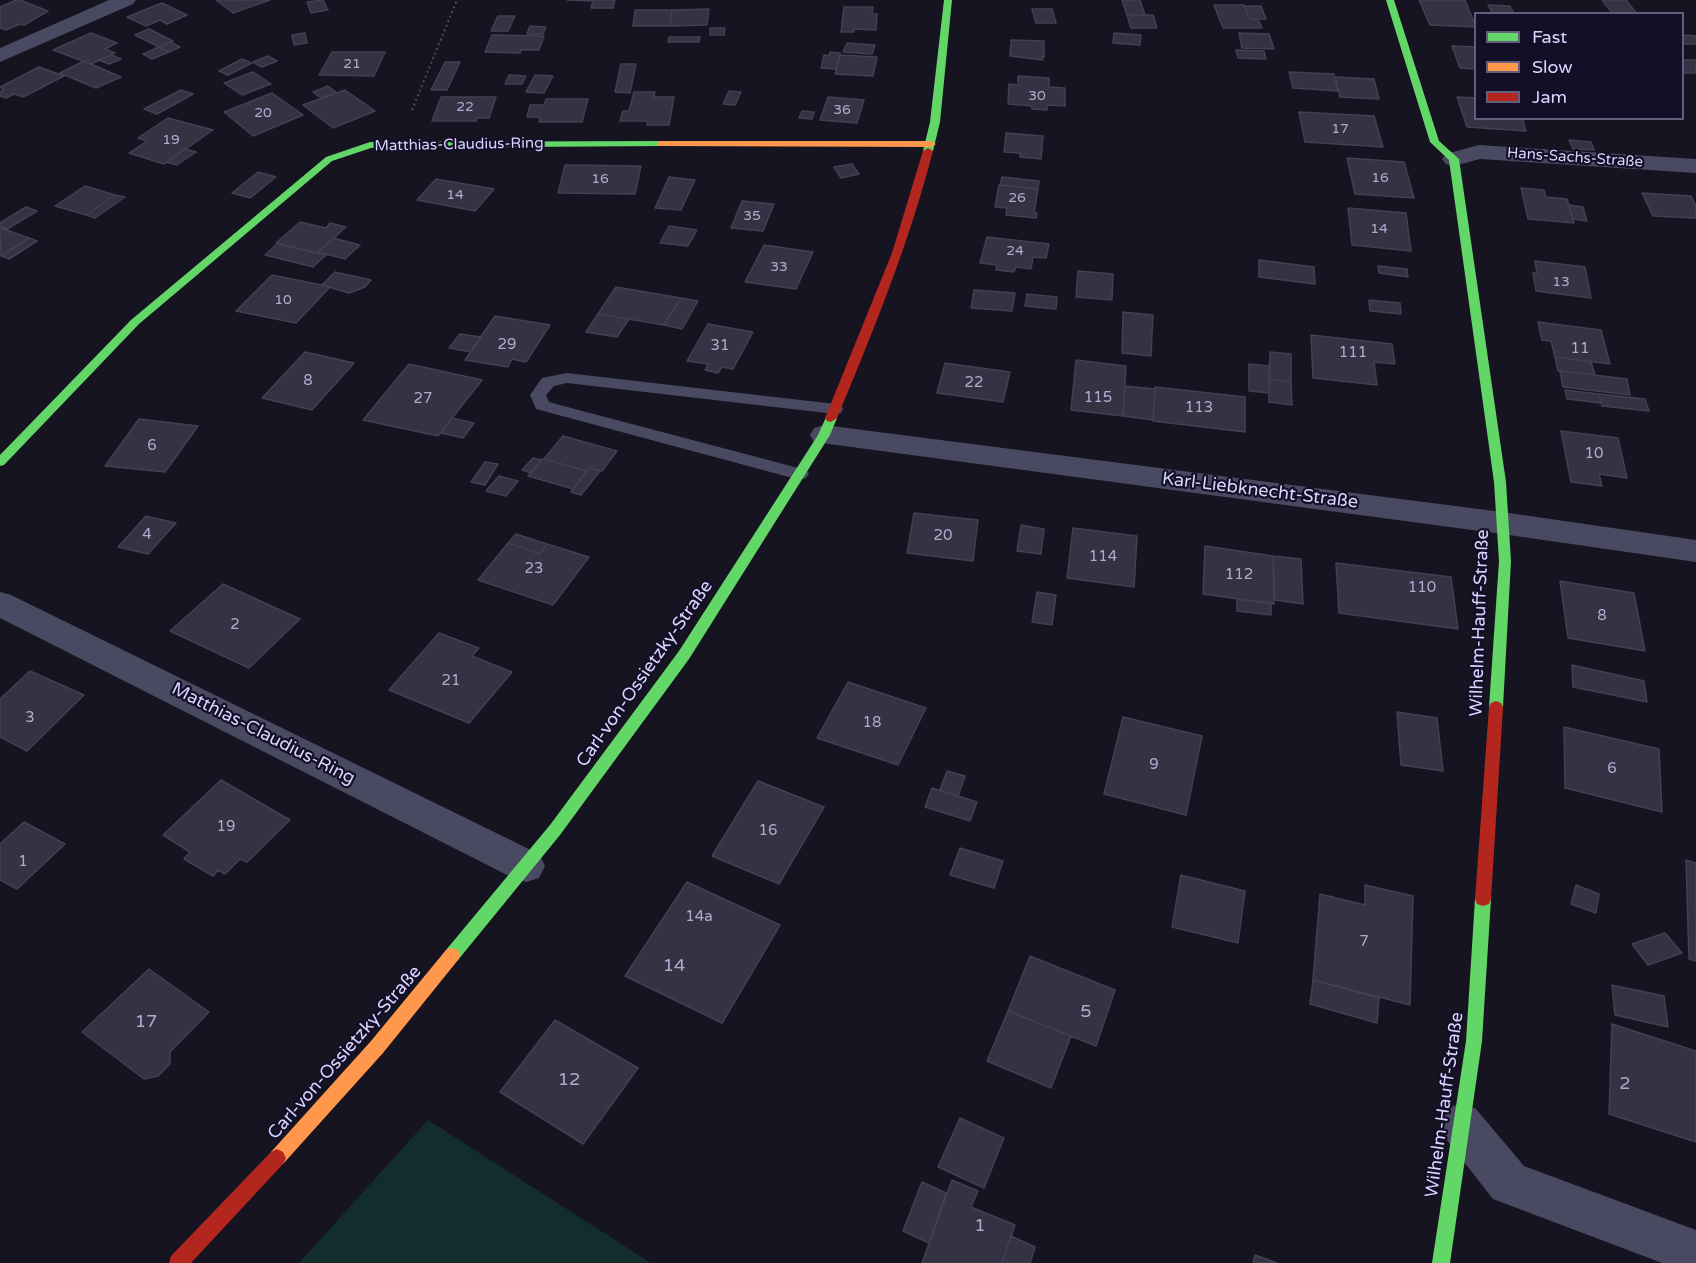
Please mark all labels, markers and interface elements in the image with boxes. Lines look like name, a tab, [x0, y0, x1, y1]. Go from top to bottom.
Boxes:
legend	[1474, 12, 1684, 120]
text: Fast	[1532, 26, 1567, 48]
house number: 21	[343, 56, 361, 72]
text: Slow	[1532, 56, 1573, 78]
text: Jam	[1532, 86, 1567, 108]
house number: 30	[1028, 88, 1046, 104]
house number: 22	[456, 99, 474, 115]
house number: 36	[833, 102, 851, 118]
house number: 20	[254, 105, 272, 121]
house number: 17	[1331, 121, 1349, 137]
house number: 19	[162, 132, 180, 148]
street label: Matthias-Claudius-Ring	[374, 135, 544, 155]
street label: Hans-Sachs-Straße	[1506, 144, 1644, 172]
house number: 16	[1371, 170, 1389, 186]
house number: 16	[591, 171, 609, 187]
house number: 14	[446, 187, 464, 203]
house number: 26	[1008, 190, 1026, 206]
house number: 35	[743, 208, 761, 224]
house number: 14	[1370, 221, 1388, 237]
house number: 24	[1006, 243, 1024, 259]
house number: 33	[770, 259, 788, 275]
house number: 13	[1552, 274, 1570, 290]
house number: 10	[274, 292, 292, 308]
house number: 29	[498, 336, 516, 354]
house number: 31	[711, 337, 729, 355]
house number: 11	[1571, 340, 1589, 358]
house number: 111	[1339, 344, 1367, 362]
house number: 8	[303, 372, 313, 390]
house number: 22	[965, 374, 983, 392]
house number: 115	[1084, 389, 1112, 407]
house number: 27	[414, 390, 432, 408]
house number: 113	[1185, 399, 1213, 417]
house number: 6	[147, 437, 157, 455]
house number: 10	[1585, 445, 1603, 463]
street label: Karl-Liebknecht-Straße	[1161, 468, 1359, 514]
house number: 4	[142, 526, 152, 544]
house number: 20	[934, 527, 952, 545]
street label: Wilhelm-Hauff-Straße	[1466, 529, 1494, 717]
house number: 114	[1089, 548, 1117, 566]
house number: 23	[525, 560, 543, 578]
house number: 112	[1225, 566, 1253, 584]
street label: Carl-von-Ossietzky-Straße	[572, 576, 718, 772]
house number: 110	[1408, 579, 1436, 597]
house number: 8	[1597, 607, 1607, 625]
house number: 2	[230, 616, 240, 634]
house number: 21	[442, 672, 460, 690]
street label: Matthias-Claudius-Ring	[168, 678, 358, 790]
house number: 3	[25, 709, 35, 727]
house number: 18	[863, 714, 881, 732]
house number: 9	[1149, 756, 1159, 774]
house number: 6	[1607, 760, 1617, 778]
house number: 19	[217, 818, 235, 836]
house number: 16	[759, 822, 777, 840]
house number: 1	[18, 853, 28, 871]
house number: 14a	[685, 908, 713, 926]
house number: 7	[1359, 933, 1369, 951]
house number: 14	[663, 955, 685, 977]
street label: Carl-von-Ossietzky-Straße	[264, 962, 426, 1144]
house number: 5	[1080, 1001, 1092, 1023]
house number: 17	[135, 1011, 157, 1033]
street label: Wilhelm-Hauff-Straße	[1421, 1011, 1469, 1199]
house number: 12	[558, 1069, 580, 1091]
house number: 2	[1619, 1073, 1631, 1095]
house number: 1	[974, 1215, 986, 1237]

